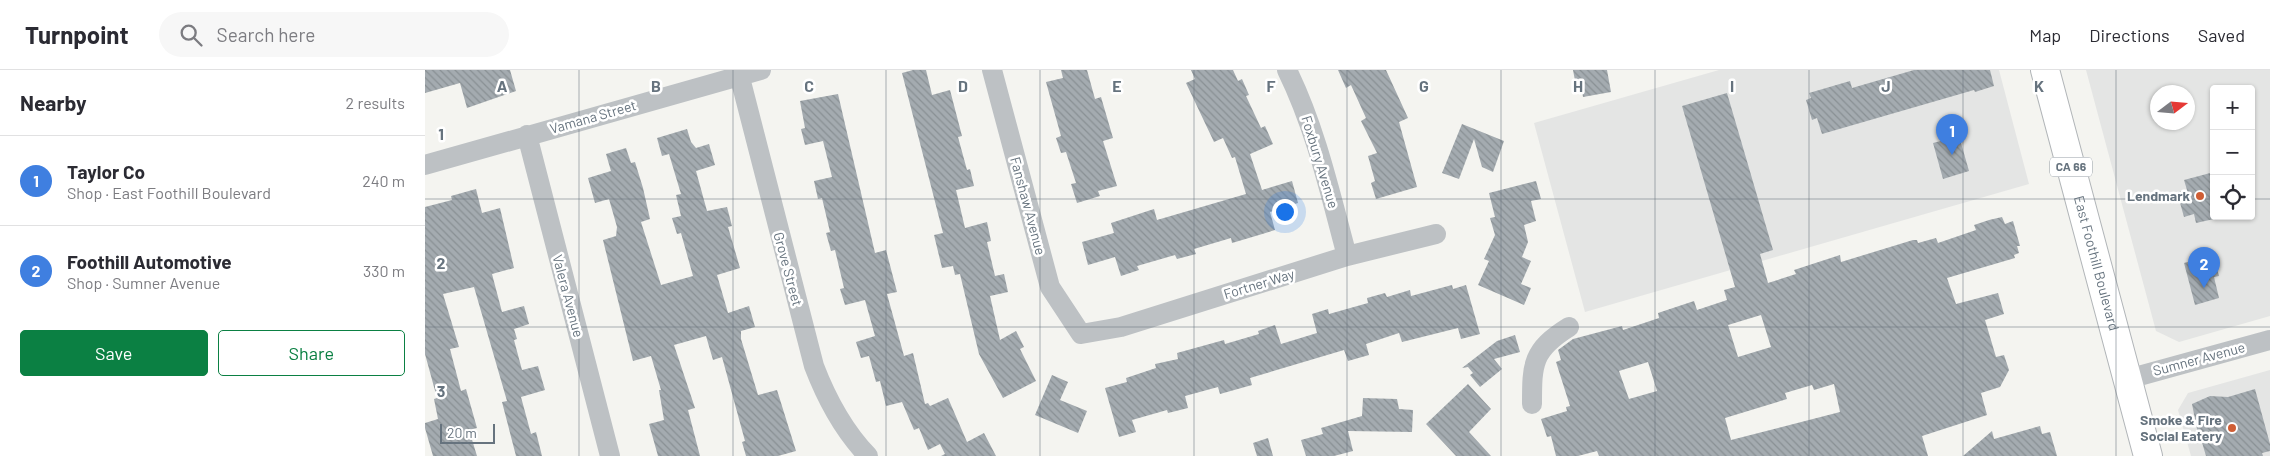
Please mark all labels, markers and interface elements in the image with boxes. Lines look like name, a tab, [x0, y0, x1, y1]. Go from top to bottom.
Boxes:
search box	[159, 12, 509, 57]
text: Turnpoint	[25, 20, 129, 49]
icon: search	[177, 21, 205, 49]
text: Search here	[217, 23, 315, 46]
text: Map	[2029, 24, 2061, 46]
text: Directions	[2089, 24, 2170, 46]
text: Saved	[2198, 24, 2245, 46]
text: A	[497, 76, 508, 95]
text: B	[651, 76, 661, 95]
text: C	[804, 76, 814, 95]
text: D	[958, 76, 968, 95]
text: E	[1112, 76, 1122, 95]
text: F	[1267, 76, 1276, 95]
text: G	[1419, 76, 1429, 95]
text: H	[1573, 76, 1583, 95]
text: I	[1730, 76, 1734, 95]
text: J	[1881, 76, 1891, 95]
text: K	[2034, 76, 2044, 95]
north arrow	[2150, 85, 2195, 130]
map controls	[2210, 85, 2255, 220]
button: +	[2210, 85, 2255, 130]
text: Nearby	[20, 90, 86, 115]
text: 2 results	[346, 93, 405, 112]
street label: Vamana Street	[548, 96, 638, 137]
street label: Foxbury Avenue	[1298, 114, 1343, 210]
pin: 1	[1936, 114, 1968, 155]
text: 1	[438, 124, 444, 143]
button: −	[2210, 130, 2255, 175]
street label: Fanshaw Avenue	[1007, 155, 1050, 257]
road number: CA 66	[2050, 158, 2092, 176]
text: Taylor Co	[67, 160, 145, 183]
text: 1	[33, 171, 39, 190]
text: 240 m	[362, 171, 405, 190]
button: locate	[2210, 175, 2255, 220]
text: Shop · East Foothill Boulevard	[67, 183, 271, 202]
place label: Lendmark	[2127, 187, 2191, 204]
marker: Lendmark	[2194, 190, 2206, 202]
street label: East Foothill Boulevard	[2071, 194, 2123, 333]
your location	[1272, 199, 1298, 225]
street label: Grove Street	[770, 230, 807, 308]
pin: 2	[2188, 247, 2220, 288]
text: Foothill Automotive	[67, 250, 232, 273]
text: 2	[437, 253, 446, 272]
street label: Valera Avenue	[549, 253, 588, 339]
text: 2	[32, 261, 40, 280]
text: 330 m	[363, 261, 405, 280]
street label: Fortner Way	[1221, 265, 1297, 302]
text: Shop · Sumner Avenue	[67, 273, 220, 292]
button: Save	[20, 330, 208, 376]
button: Share	[218, 330, 405, 376]
street label: Sumner Avenue	[2151, 338, 2247, 379]
text: 3	[437, 381, 445, 400]
place label: Smoke & Fire Social Eatery	[2140, 411, 2222, 444]
scale bar	[440, 421, 495, 444]
marker: Smoke & Fire Social Eatery	[2226, 422, 2238, 434]
text: 20 m	[447, 424, 477, 441]

